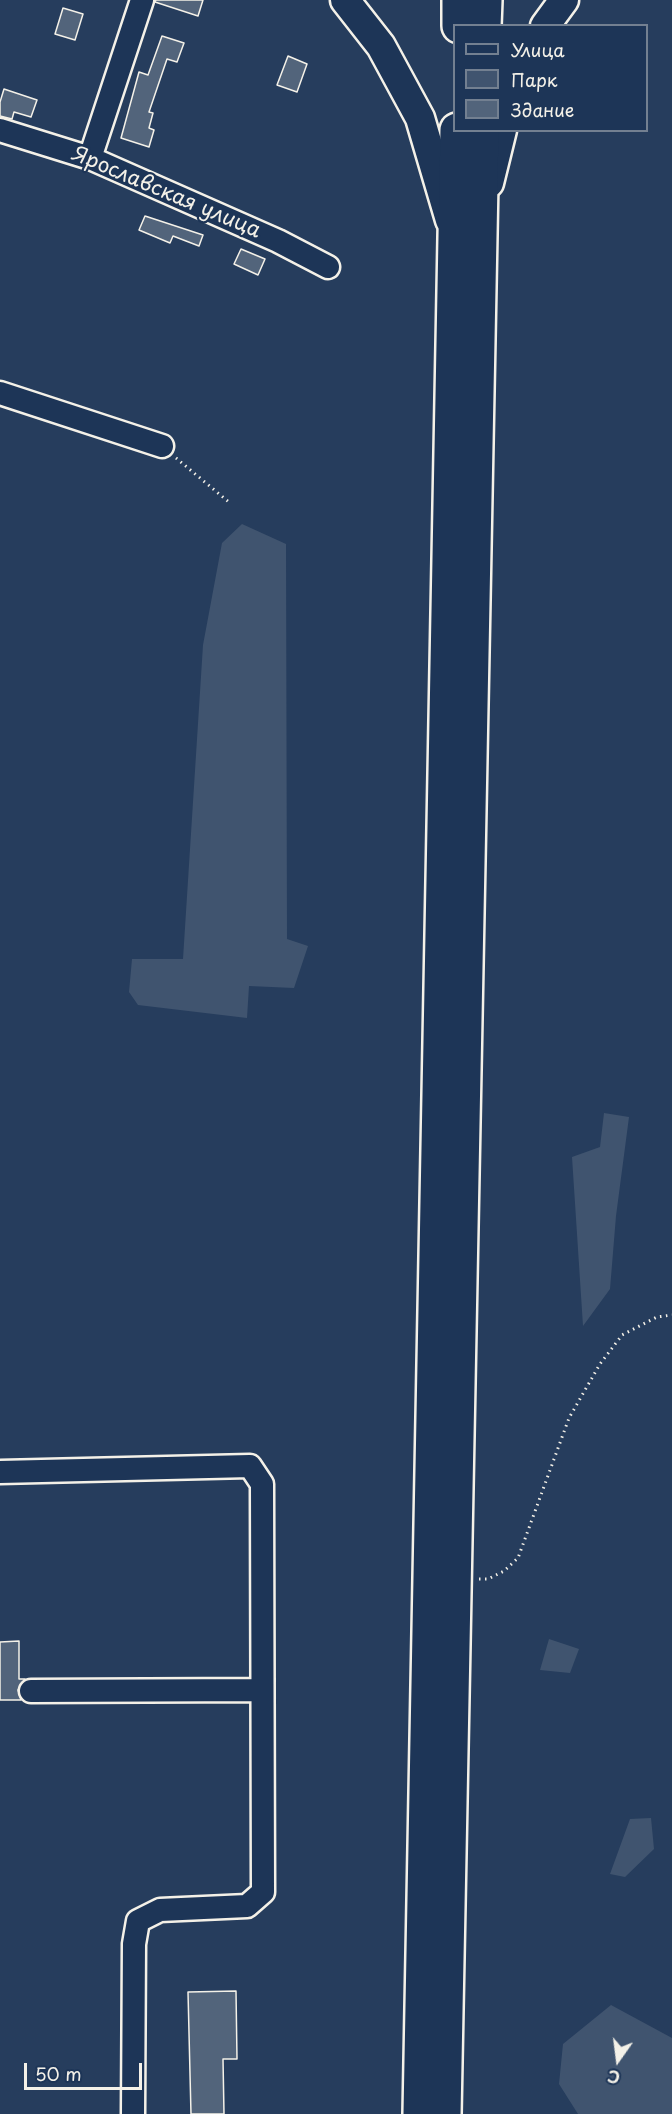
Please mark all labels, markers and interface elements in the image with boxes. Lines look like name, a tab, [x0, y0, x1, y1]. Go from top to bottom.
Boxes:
legend	[453, 24, 648, 132]
text: Улица	[511, 36, 565, 63]
text: Парк	[511, 66, 557, 93]
text: Здание	[511, 96, 574, 123]
street label: Ярославская улица	[68, 142, 264, 244]
north arrow	[588, 2030, 648, 2090]
scale bar	[27, 2051, 146, 2089]
text: 50 m	[35, 2060, 82, 2087]
text: С	[605, 2064, 622, 2091]

